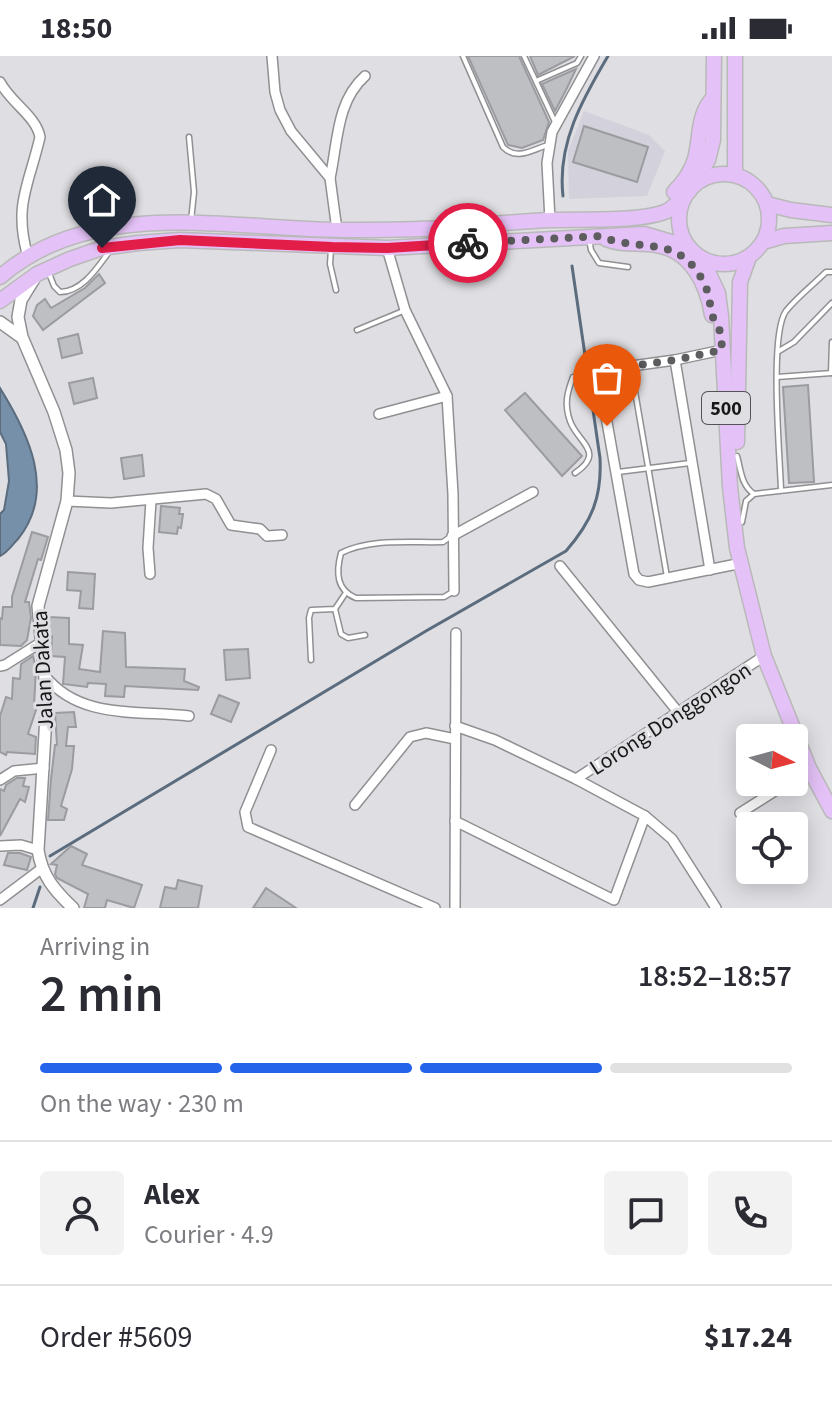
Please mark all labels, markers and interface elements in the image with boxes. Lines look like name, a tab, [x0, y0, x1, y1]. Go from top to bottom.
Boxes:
text: 18:50	[40, 7, 112, 50]
pin	[68, 166, 136, 248]
icon: home	[80, 178, 124, 222]
courier	[428, 203, 508, 283]
icon: bike	[446, 221, 490, 265]
pin	[573, 344, 641, 426]
icon: bag	[585, 356, 629, 400]
road number: 500	[702, 392, 750, 424]
street label: Jalan Dakata	[24, 610, 62, 730]
street label: Lorong Donggongon	[583, 654, 758, 783]
north arrow	[736, 724, 808, 796]
map controls	[736, 724, 808, 884]
button: locate	[736, 812, 808, 884]
text: Arriving in	[40, 928, 150, 965]
text: 18:52–18:57	[638, 955, 792, 998]
text: 2 min	[40, 958, 164, 1032]
text: On the way · 230 m	[40, 1085, 244, 1122]
button: person	[40, 1171, 124, 1255]
button: chat	[604, 1171, 688, 1255]
button: phone	[708, 1171, 792, 1255]
text: Alex	[144, 1173, 200, 1216]
text: Courier · 4.9	[144, 1216, 274, 1253]
text: Order #5609	[40, 1316, 193, 1359]
text: $17.24	[704, 1316, 792, 1359]

